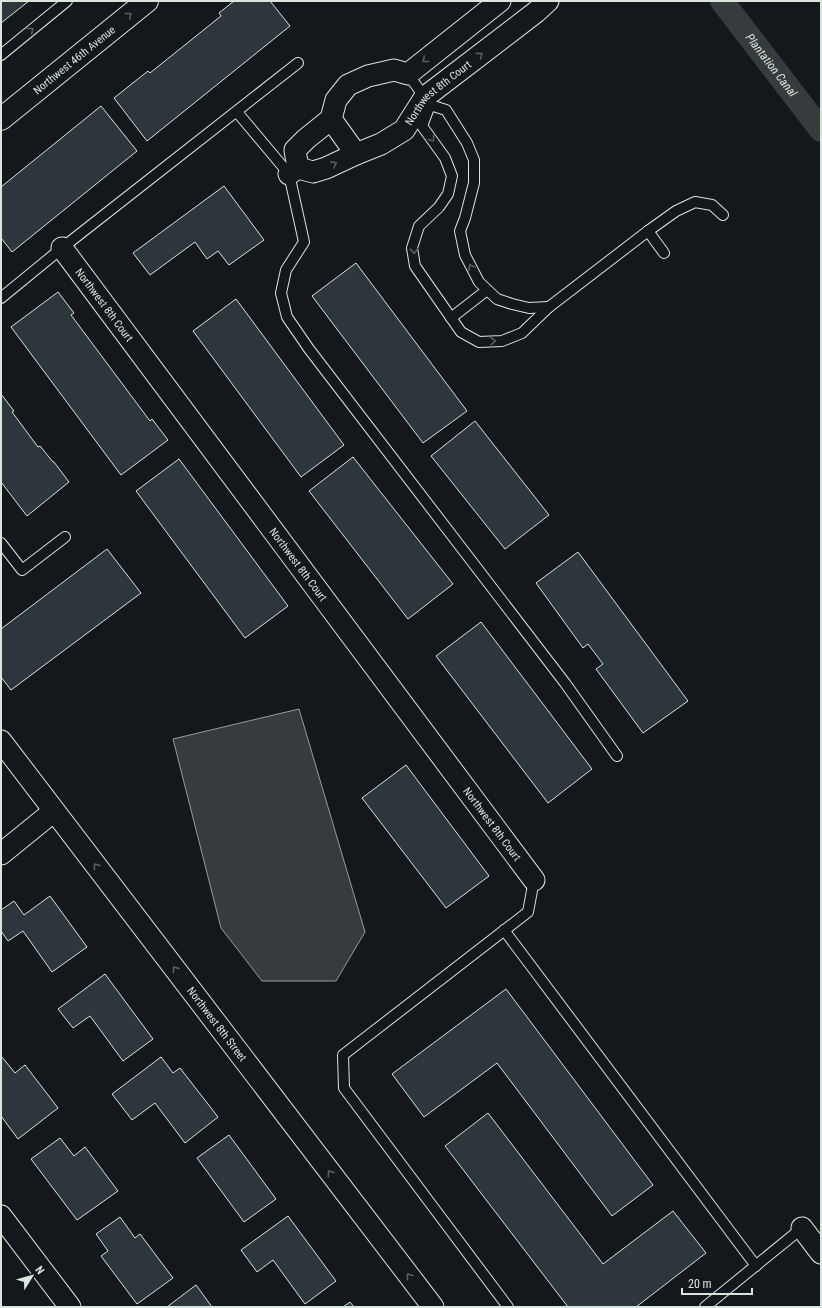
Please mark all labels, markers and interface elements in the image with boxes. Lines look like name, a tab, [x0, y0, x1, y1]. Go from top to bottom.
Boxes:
one-way arrow	[125, 13, 132, 20]
street label: Northwest 46th Avenue	[31, 23, 118, 97]
one-way arrow	[27, 28, 34, 35]
water label: Plantation Canal	[743, 31, 800, 100]
one-way arrow	[475, 53, 482, 60]
one-way arrow	[423, 55, 430, 62]
street label: Northwest 8th Court	[402, 58, 474, 128]
one-way arrow	[427, 135, 434, 142]
one-way arrow	[330, 161, 338, 169]
one-way arrow	[409, 248, 418, 254]
one-way arrow	[468, 264, 476, 271]
street label: Northwest 8th Court	[73, 266, 136, 344]
one-way arrow	[490, 337, 496, 345]
street label: Northwest 8th Court	[267, 525, 330, 604]
street label: Northwest 8th Court	[461, 785, 524, 863]
one-way arrow	[93, 863, 101, 870]
one-way arrow	[173, 967, 180, 974]
street label: Northwest 8th Street	[185, 984, 249, 1064]
one-way arrow	[328, 1170, 335, 1177]
north arrow	[12, 1256, 52, 1296]
text: N	[32, 1264, 47, 1277]
scale bar	[682, 1270, 752, 1296]
one-way arrow	[406, 1273, 414, 1280]
text: 20 m	[688, 1277, 712, 1291]

